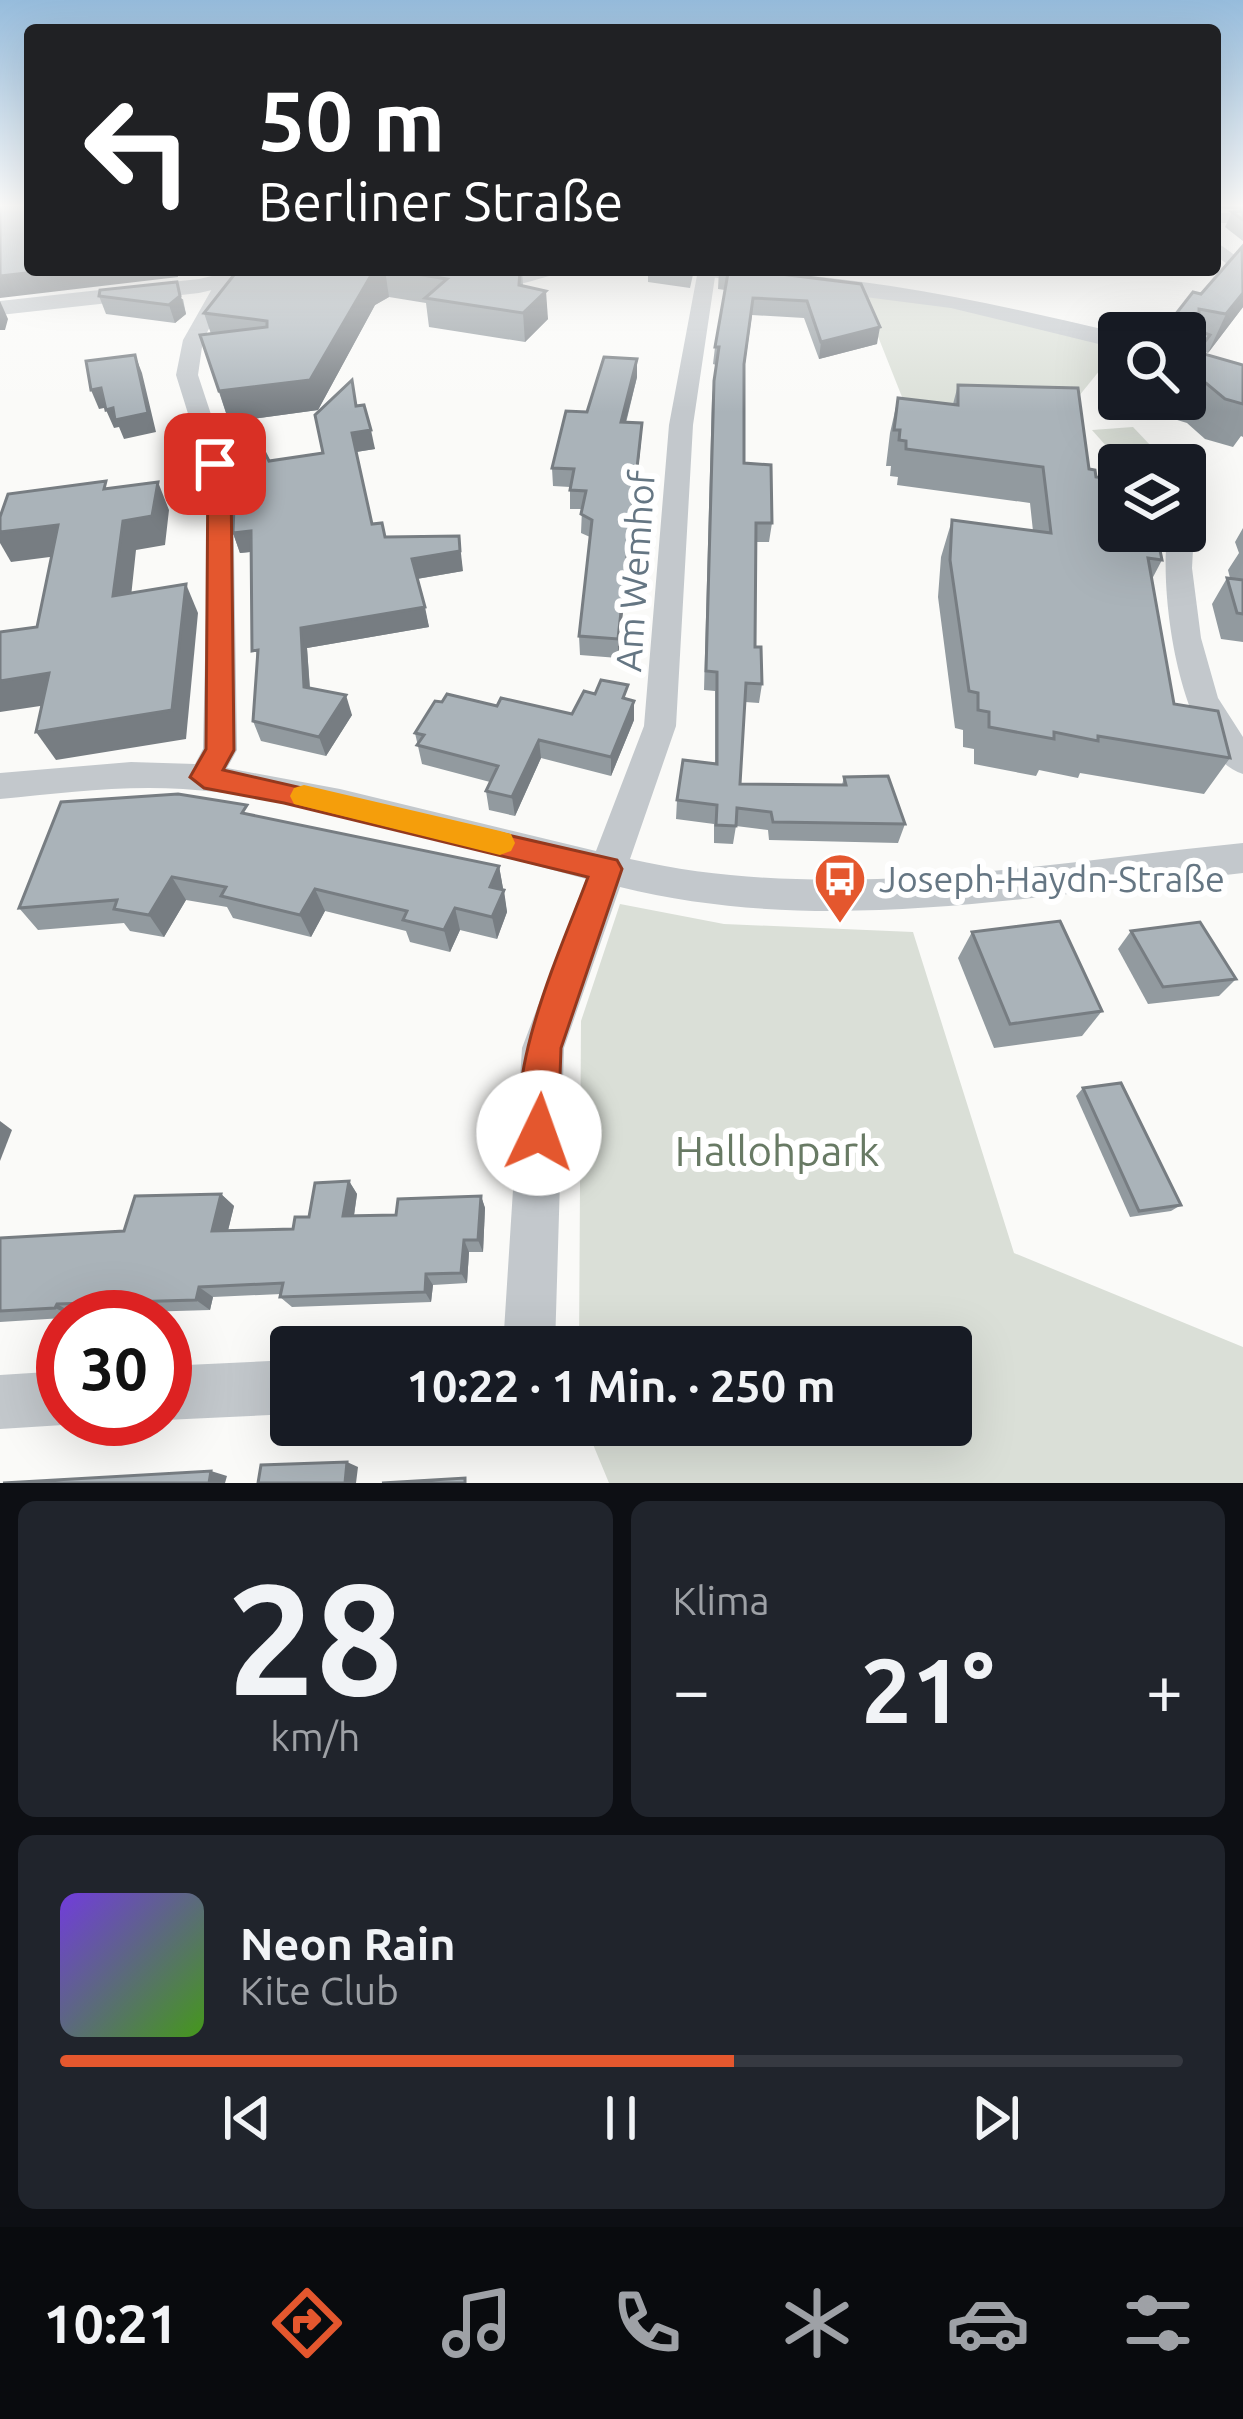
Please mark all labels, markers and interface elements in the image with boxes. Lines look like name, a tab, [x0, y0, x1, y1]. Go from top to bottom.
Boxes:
icon: left	[60, 72, 216, 228]
text: 50 m	[258, 73, 445, 167]
text: Berliner Straße	[258, 171, 623, 231]
map controls	[1098, 312, 1206, 552]
button: search	[1098, 312, 1206, 420]
pin	[164, 413, 266, 515]
icon: arrive	[182, 431, 248, 497]
button: layers	[1098, 444, 1206, 552]
street label: Am Wemhof	[607, 469, 662, 673]
bus stop icon: Joseph-Haydn-Straße	[812, 851, 868, 925]
place label: Joseph-Haydn-Straße	[879, 858, 1225, 899]
position arrow	[476, 1070, 602, 1196]
park label: Hallohpark	[675, 1127, 879, 1174]
speed limit sign: 30	[36, 1290, 192, 1446]
text: 10:22 · 1 Min. · 250 m	[407, 1360, 836, 1411]
text: 28	[227, 1550, 403, 1724]
text: Klima	[673, 1579, 770, 1622]
text: 21°	[861, 1639, 994, 1740]
text: −	[673, 1652, 710, 1726]
text: +	[1146, 1652, 1183, 1726]
text: km/h	[270, 1715, 360, 1758]
text: Neon Rain	[240, 1918, 455, 1969]
text: Kite Club	[240, 1969, 399, 2012]
icon: previous	[214, 2085, 280, 2151]
icon: pause	[588, 2085, 654, 2151]
icon: next	[963, 2085, 1029, 2151]
icon: directions	[265, 2281, 349, 2365]
icon: music	[435, 2281, 519, 2365]
icon: phone	[605, 2281, 689, 2365]
icon: climate	[775, 2281, 859, 2365]
icon: car	[946, 2281, 1030, 2365]
icon: filters	[1116, 2281, 1200, 2365]
text: 10:21	[43, 2293, 178, 2353]

